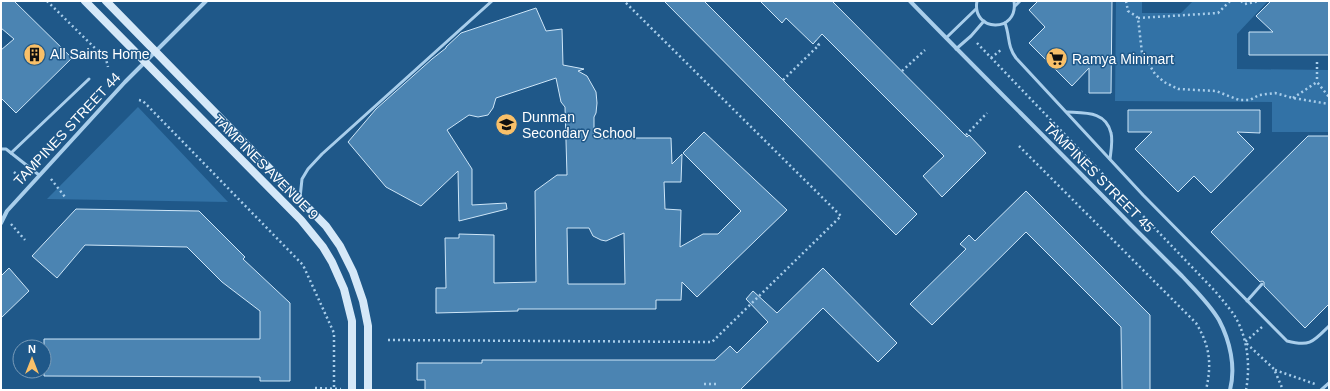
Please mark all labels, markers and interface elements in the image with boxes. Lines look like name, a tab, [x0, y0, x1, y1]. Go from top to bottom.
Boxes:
building icon: All Saints Home	[21, 41, 47, 67]
place label: All Saints Home	[50, 46, 150, 62]
supermarket icon: Ramya Minimart	[1044, 46, 1070, 72]
place label: Ramya Minimart	[1072, 51, 1174, 67]
street label: TAMPINES STREET 44	[10, 69, 124, 189]
place label: Dunman Secondary School	[522, 109, 636, 141]
street label: TAMPINES AVENUE 9	[210, 111, 322, 223]
school or university icon: Dunman Secondary School	[493, 112, 519, 138]
street label: TAMPINES STREET 45	[1041, 119, 1157, 235]
north arrow	[12, 339, 52, 379]
text: N	[28, 343, 36, 355]

